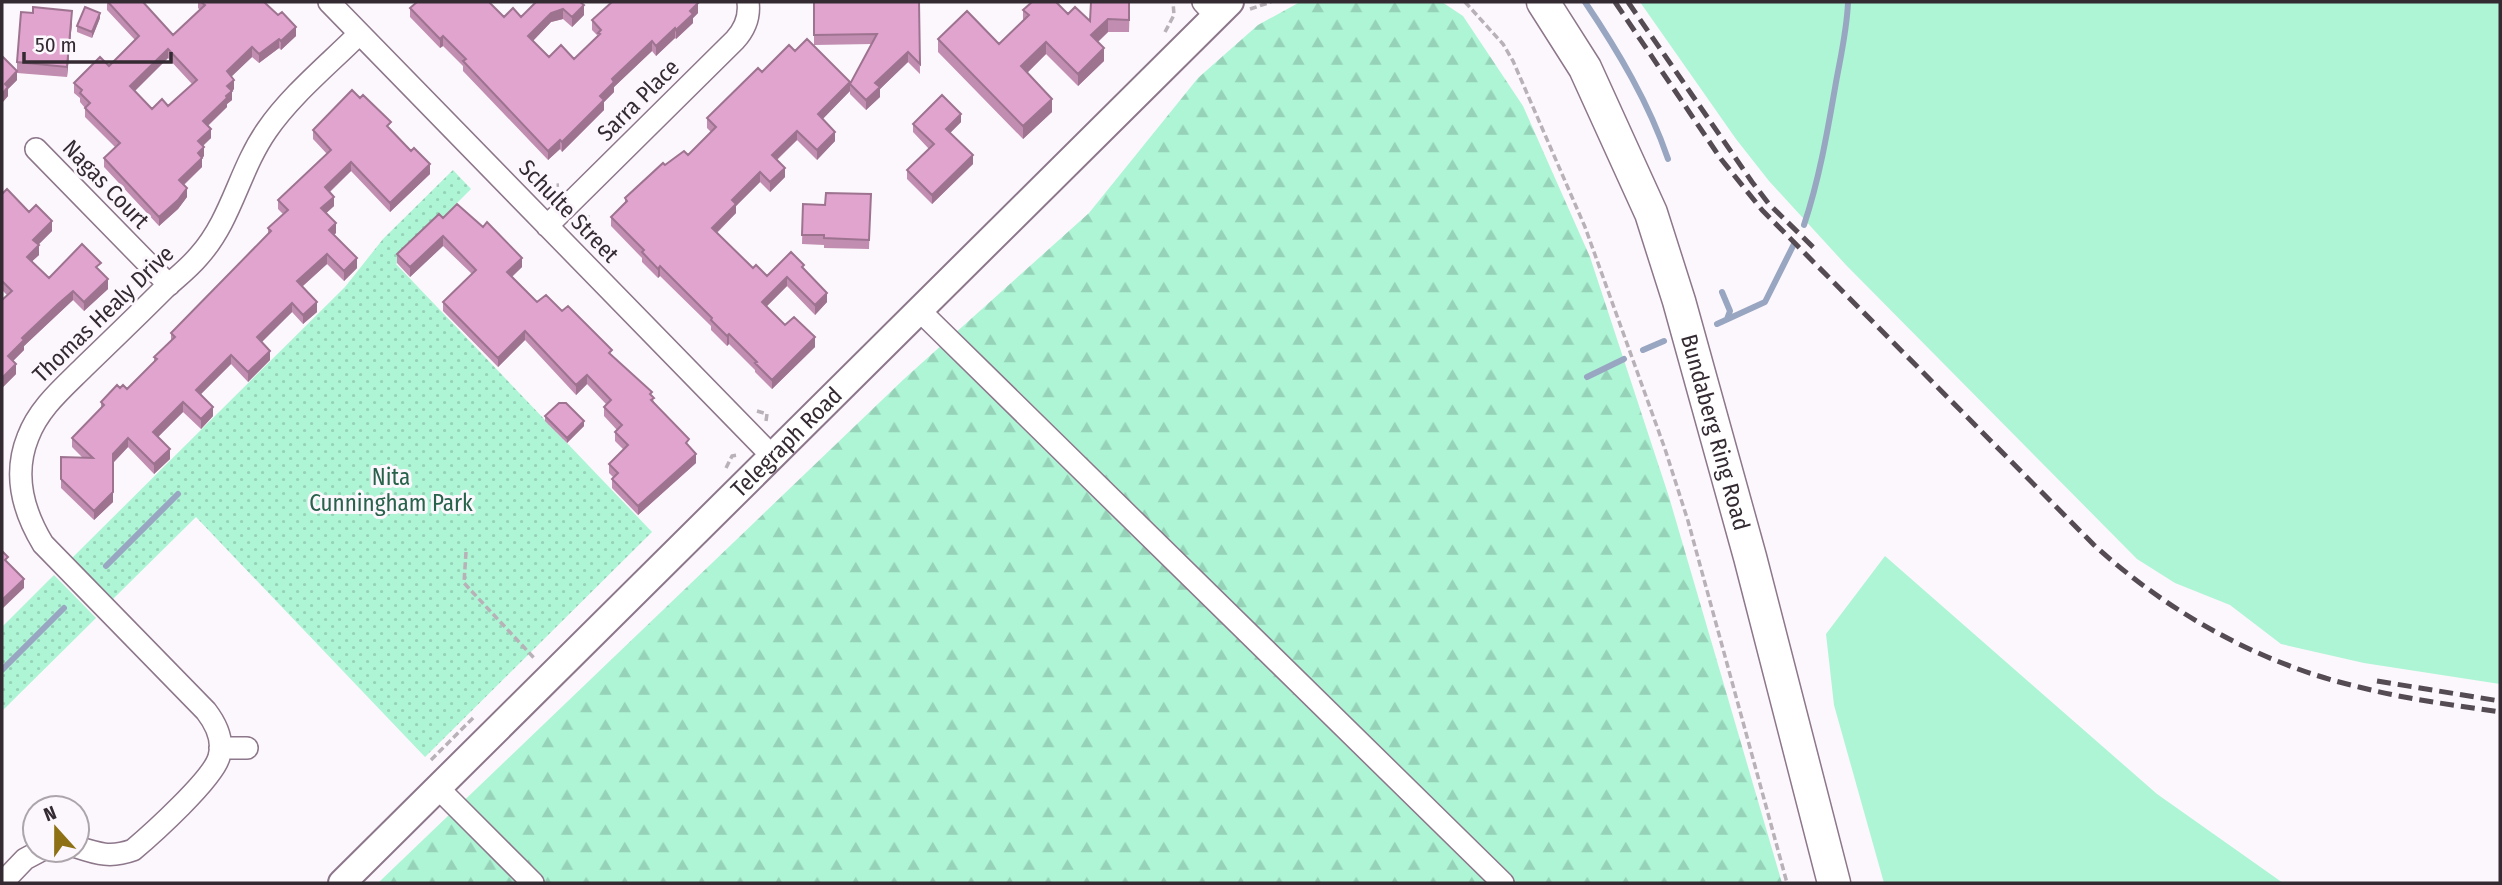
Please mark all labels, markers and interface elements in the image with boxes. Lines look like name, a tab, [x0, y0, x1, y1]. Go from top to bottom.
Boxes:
scale bar	[24, 21, 172, 65]
text: 50 m	[35, 32, 77, 58]
street label: Sarra Place	[591, 53, 685, 147]
street label: Nagas Court	[57, 134, 156, 235]
street label: Schulte Street	[513, 154, 625, 269]
street label: Thomas Healy Drive	[27, 240, 179, 388]
street label: Bundaberg Ring Road	[1675, 331, 1756, 533]
street label: Telegraph Road	[725, 381, 848, 503]
park label: Nita Cunningham Park	[309, 463, 473, 517]
north arrow	[21, 794, 91, 864]
text: N	[41, 801, 60, 826]

